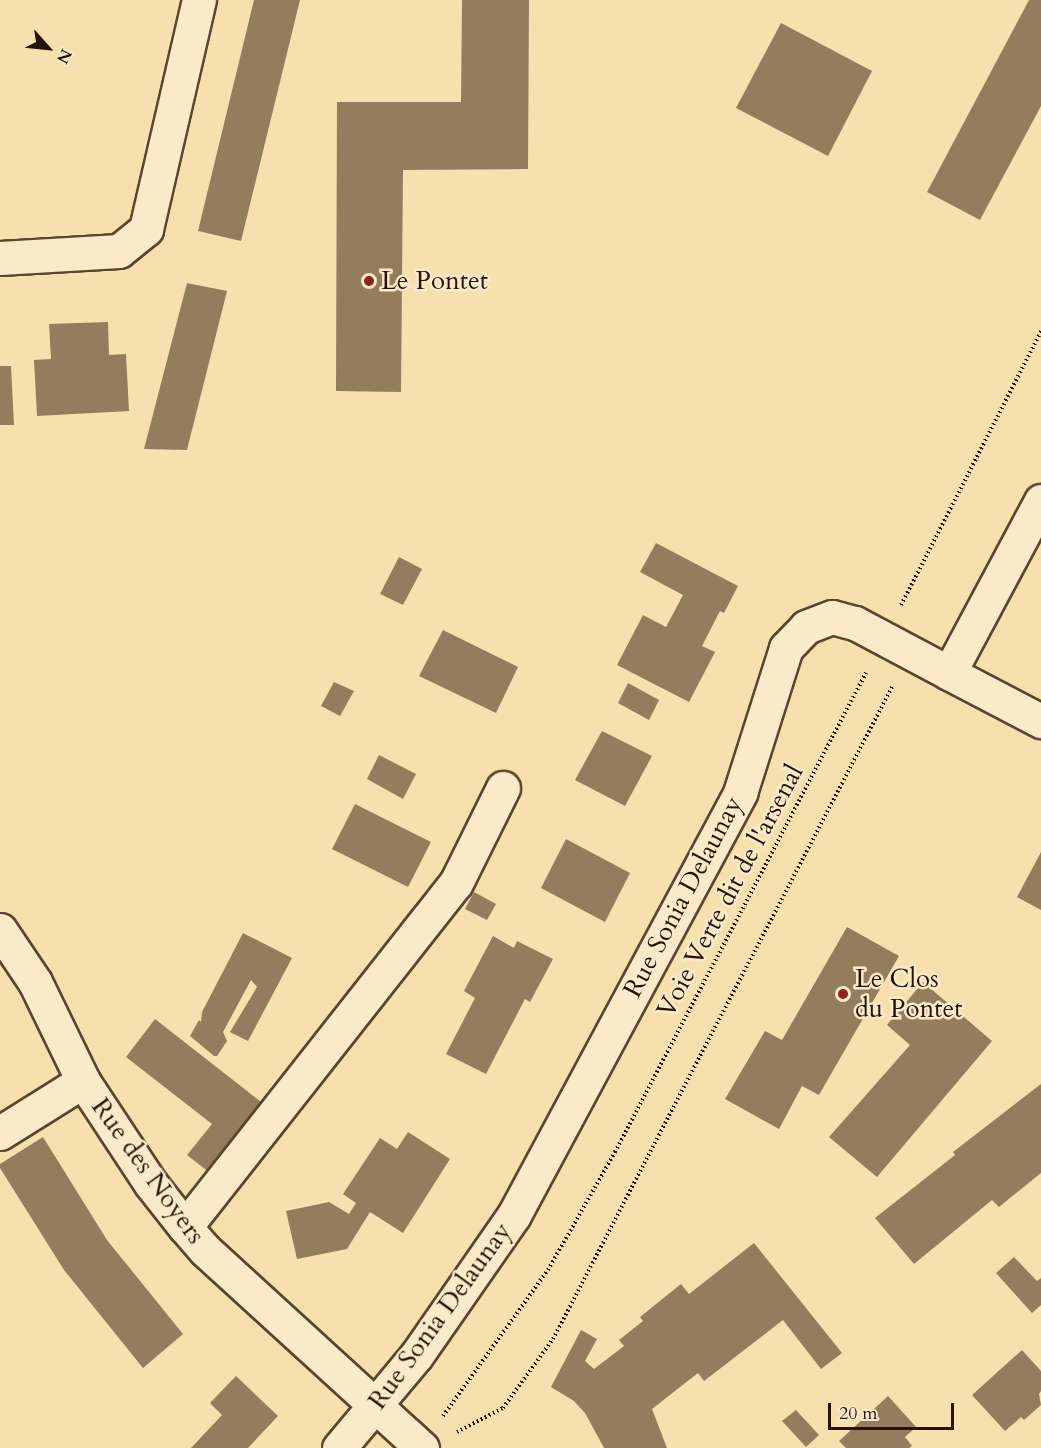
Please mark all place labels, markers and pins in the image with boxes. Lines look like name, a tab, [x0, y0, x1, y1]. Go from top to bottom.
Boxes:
place label: Le Pontet	[381, 265, 488, 297]
marker: Le Pontet	[362, 274, 376, 288]
place label: Le Clos du Pontet	[855, 963, 963, 1024]
marker: Le Clos du Pontet	[836, 987, 850, 1001]

